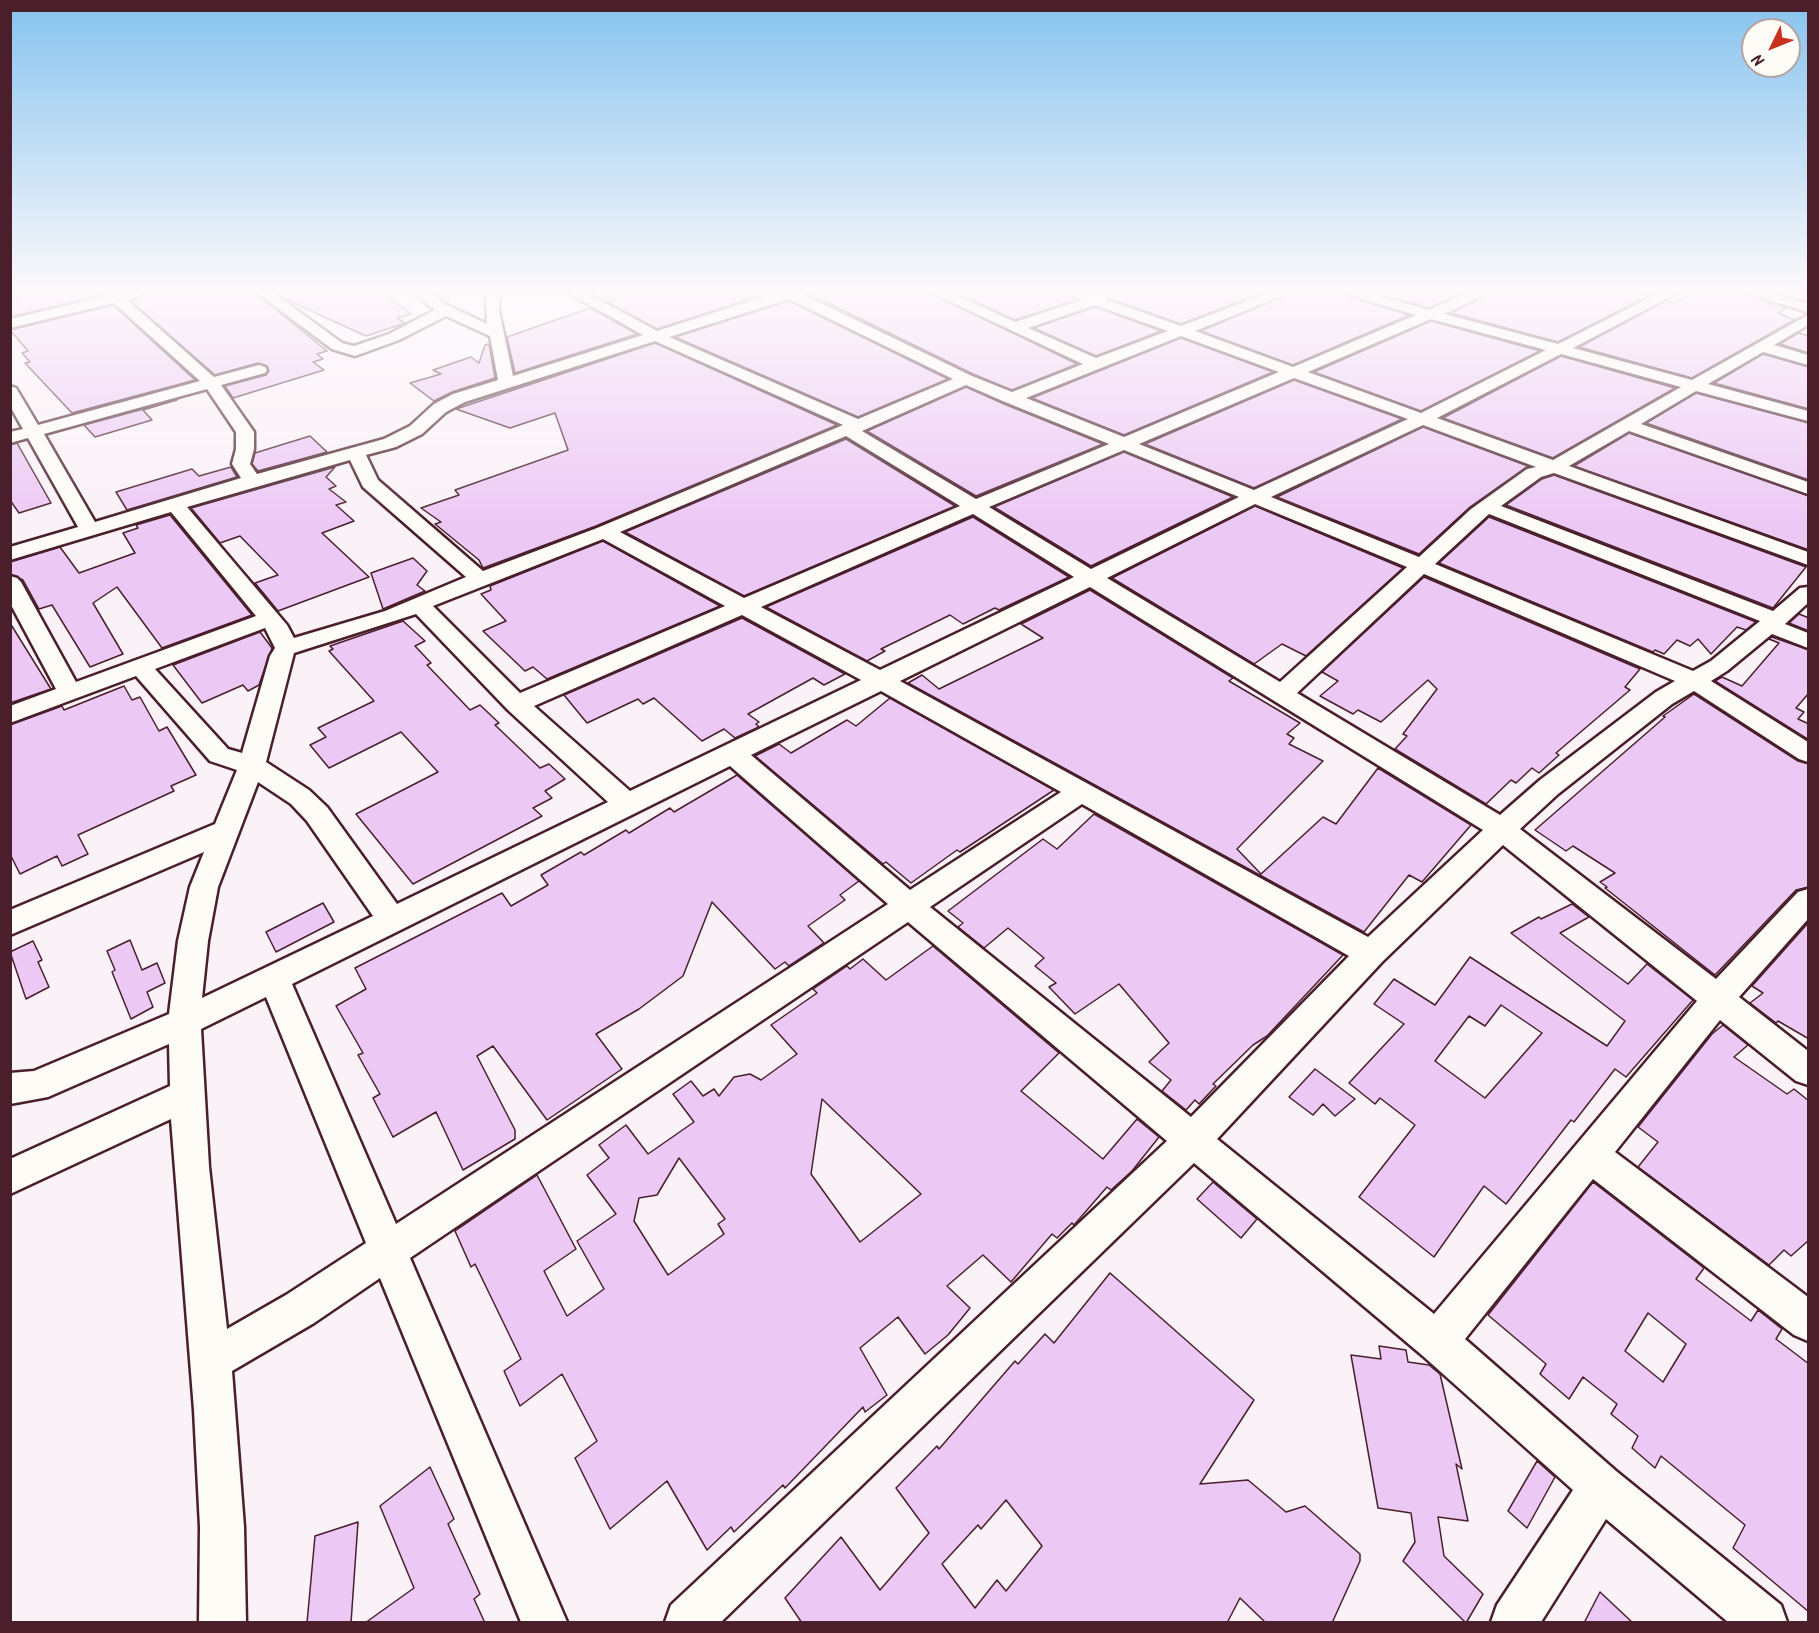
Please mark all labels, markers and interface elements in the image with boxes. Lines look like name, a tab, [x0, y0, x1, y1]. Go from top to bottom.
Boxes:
north arrow	[1741, 18, 1801, 78]
text: N	[1746, 47, 1772, 71]

